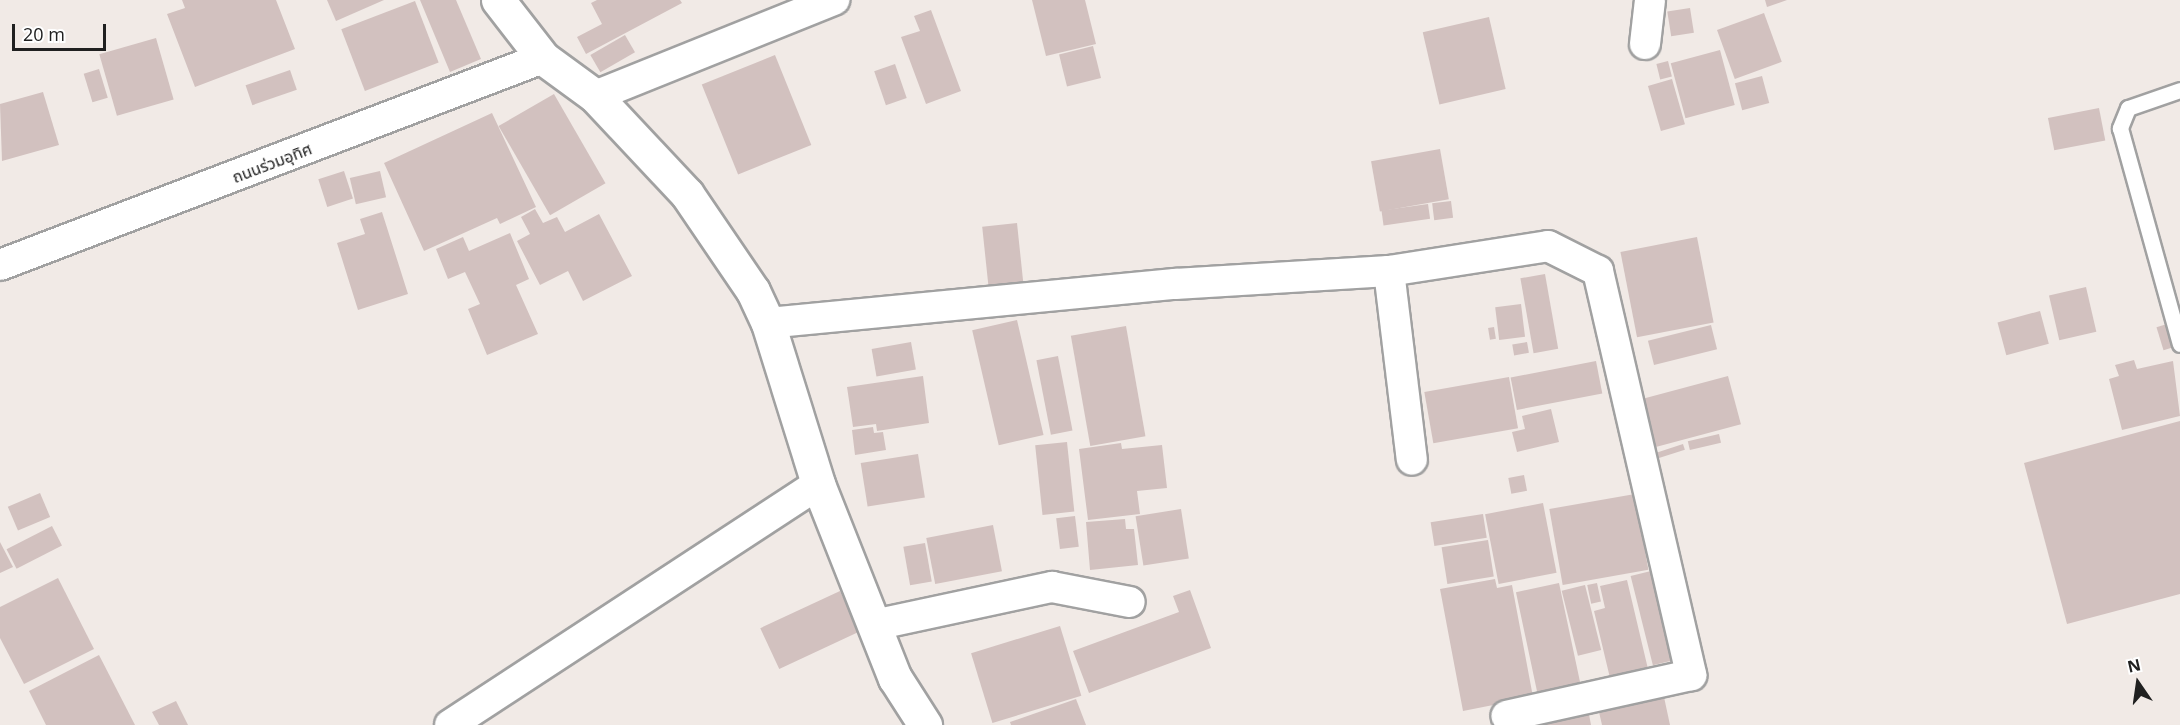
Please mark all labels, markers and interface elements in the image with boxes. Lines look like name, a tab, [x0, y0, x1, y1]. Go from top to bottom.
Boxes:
scale bar	[15, 12, 110, 50]
text: 20 m	[23, 22, 65, 46]
street label: ถนนร่วมอุทิศ	[229, 139, 315, 187]
north arrow	[2108, 653, 2168, 713]
text: N	[2125, 653, 2143, 678]

